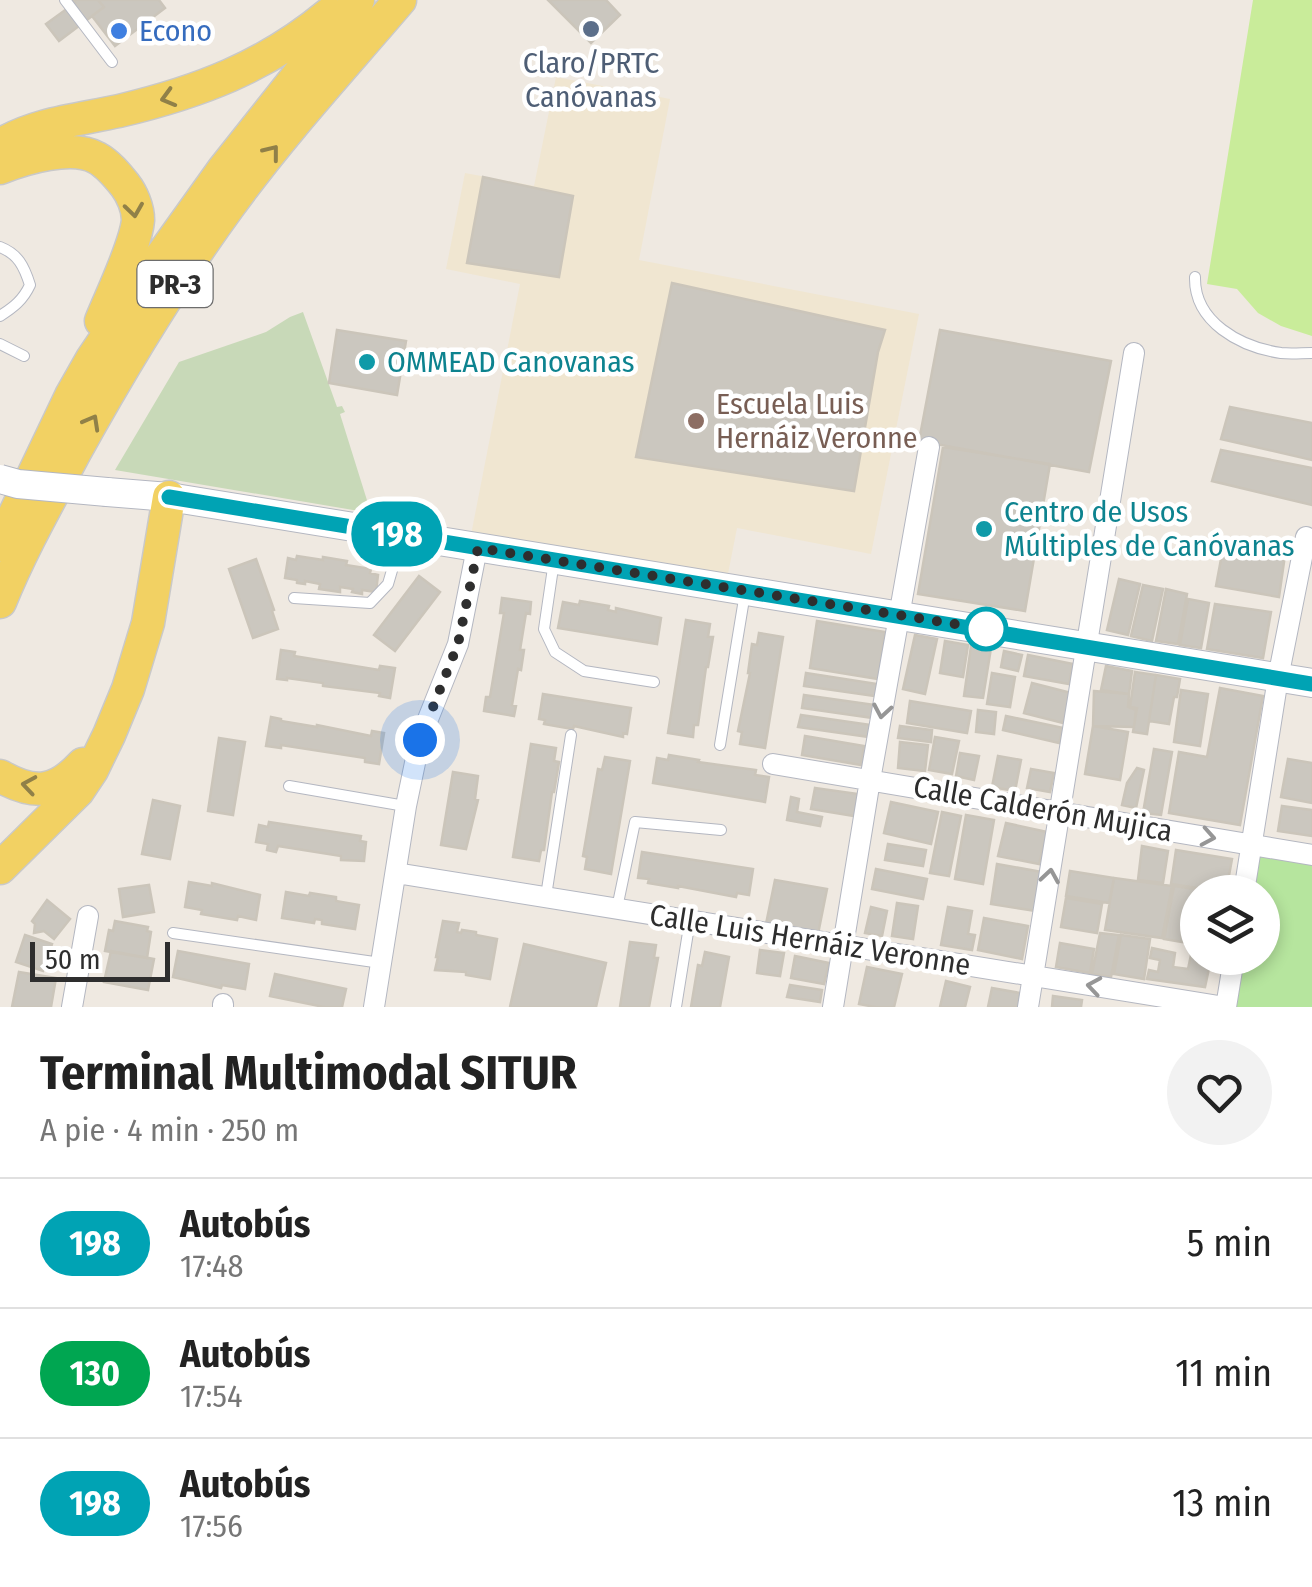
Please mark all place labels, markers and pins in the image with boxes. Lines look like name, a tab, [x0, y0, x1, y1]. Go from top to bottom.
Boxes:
place label: Econo	[139, 13, 212, 49]
marker: Claro/PRTC Canóvanas	[580, 18, 602, 40]
marker: Econo	[108, 20, 130, 42]
place label: Claro/PRTC Canóvanas	[523, 45, 659, 115]
place label: OMMEAD Canovanas	[387, 344, 634, 380]
marker: OMMEAD Canovanas	[356, 351, 378, 373]
place label: Escuela Luis Hernáiz Veronne	[716, 386, 918, 456]
marker: Escuela Luis Hernáiz Veronne	[685, 410, 707, 432]
place label: Centro de Usos Múltiples de Canóvanas	[1004, 494, 1295, 564]
marker: Centro de Usos Múltiples de Canóvanas	[973, 518, 995, 540]
unlabelled marker	[965, 608, 1007, 650]

